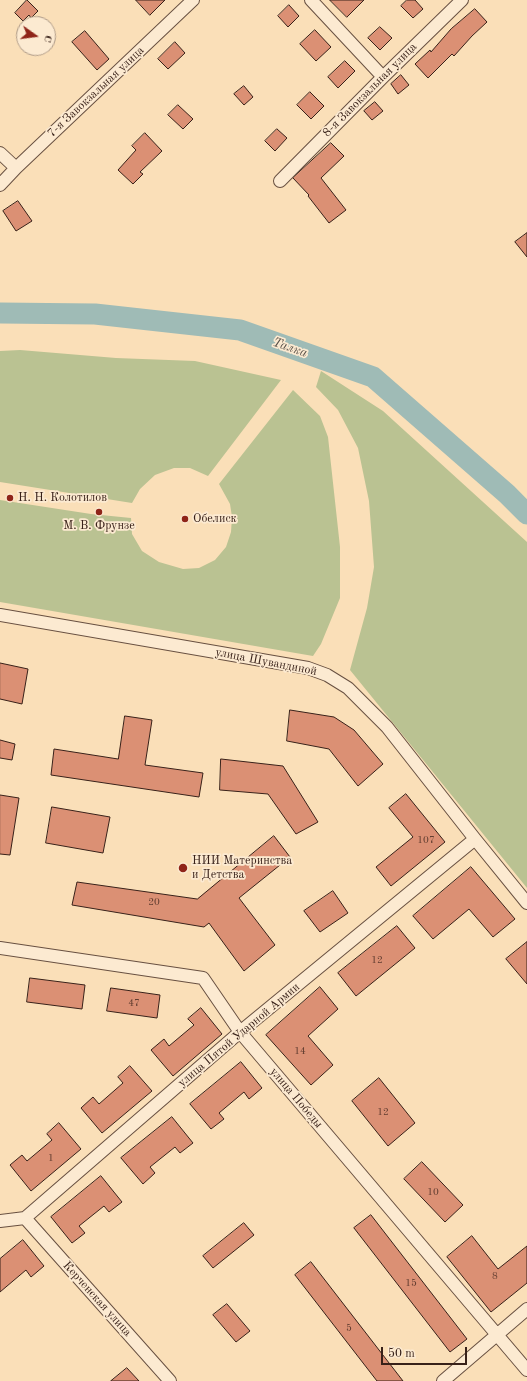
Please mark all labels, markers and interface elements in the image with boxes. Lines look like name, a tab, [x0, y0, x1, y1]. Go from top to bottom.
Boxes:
north arrow	[16, 16, 56, 56]
text: С	[41, 34, 53, 44]
street label: 8-я Завокзальная улица	[320, 40, 420, 140]
street label: 7-я Завокзальная улица	[45, 43, 147, 141]
water label: Талка	[270, 335, 310, 361]
place label: Н. Н. Колотилов	[18, 491, 107, 505]
marker: Н. Н. Колотилов	[5, 493, 15, 503]
marker: М. В. Фрунзе	[94, 507, 104, 517]
place label: Обелиск	[193, 512, 237, 526]
marker: Обелиск	[180, 514, 190, 524]
place label: М. В. Фрунзе	[63, 519, 135, 533]
street label: улица Шувандиной	[214, 645, 318, 679]
house number: 107	[417, 834, 435, 846]
place label: НИИ Материнства и Детства	[192, 854, 292, 882]
marker: НИИ Материнства и Детства	[177, 862, 189, 874]
house number: 20	[148, 896, 160, 908]
house number: 12	[371, 954, 383, 966]
street label: улица Пятой Ударной Армии	[175, 980, 303, 1090]
house number: 47	[128, 997, 140, 1009]
house number: 14	[294, 1045, 306, 1057]
street label: улица Победы	[266, 1065, 326, 1131]
house number: 12	[377, 1106, 389, 1118]
house number: 1	[48, 1152, 54, 1164]
house number: 10	[427, 1186, 439, 1198]
street label: Керченская улица	[60, 1258, 134, 1340]
house number: 8	[492, 1270, 498, 1282]
house number: 15	[405, 1277, 417, 1289]
house number: 5	[346, 1322, 352, 1334]
scale bar	[383, 1339, 469, 1365]
text: 50 m	[388, 1348, 415, 1360]

